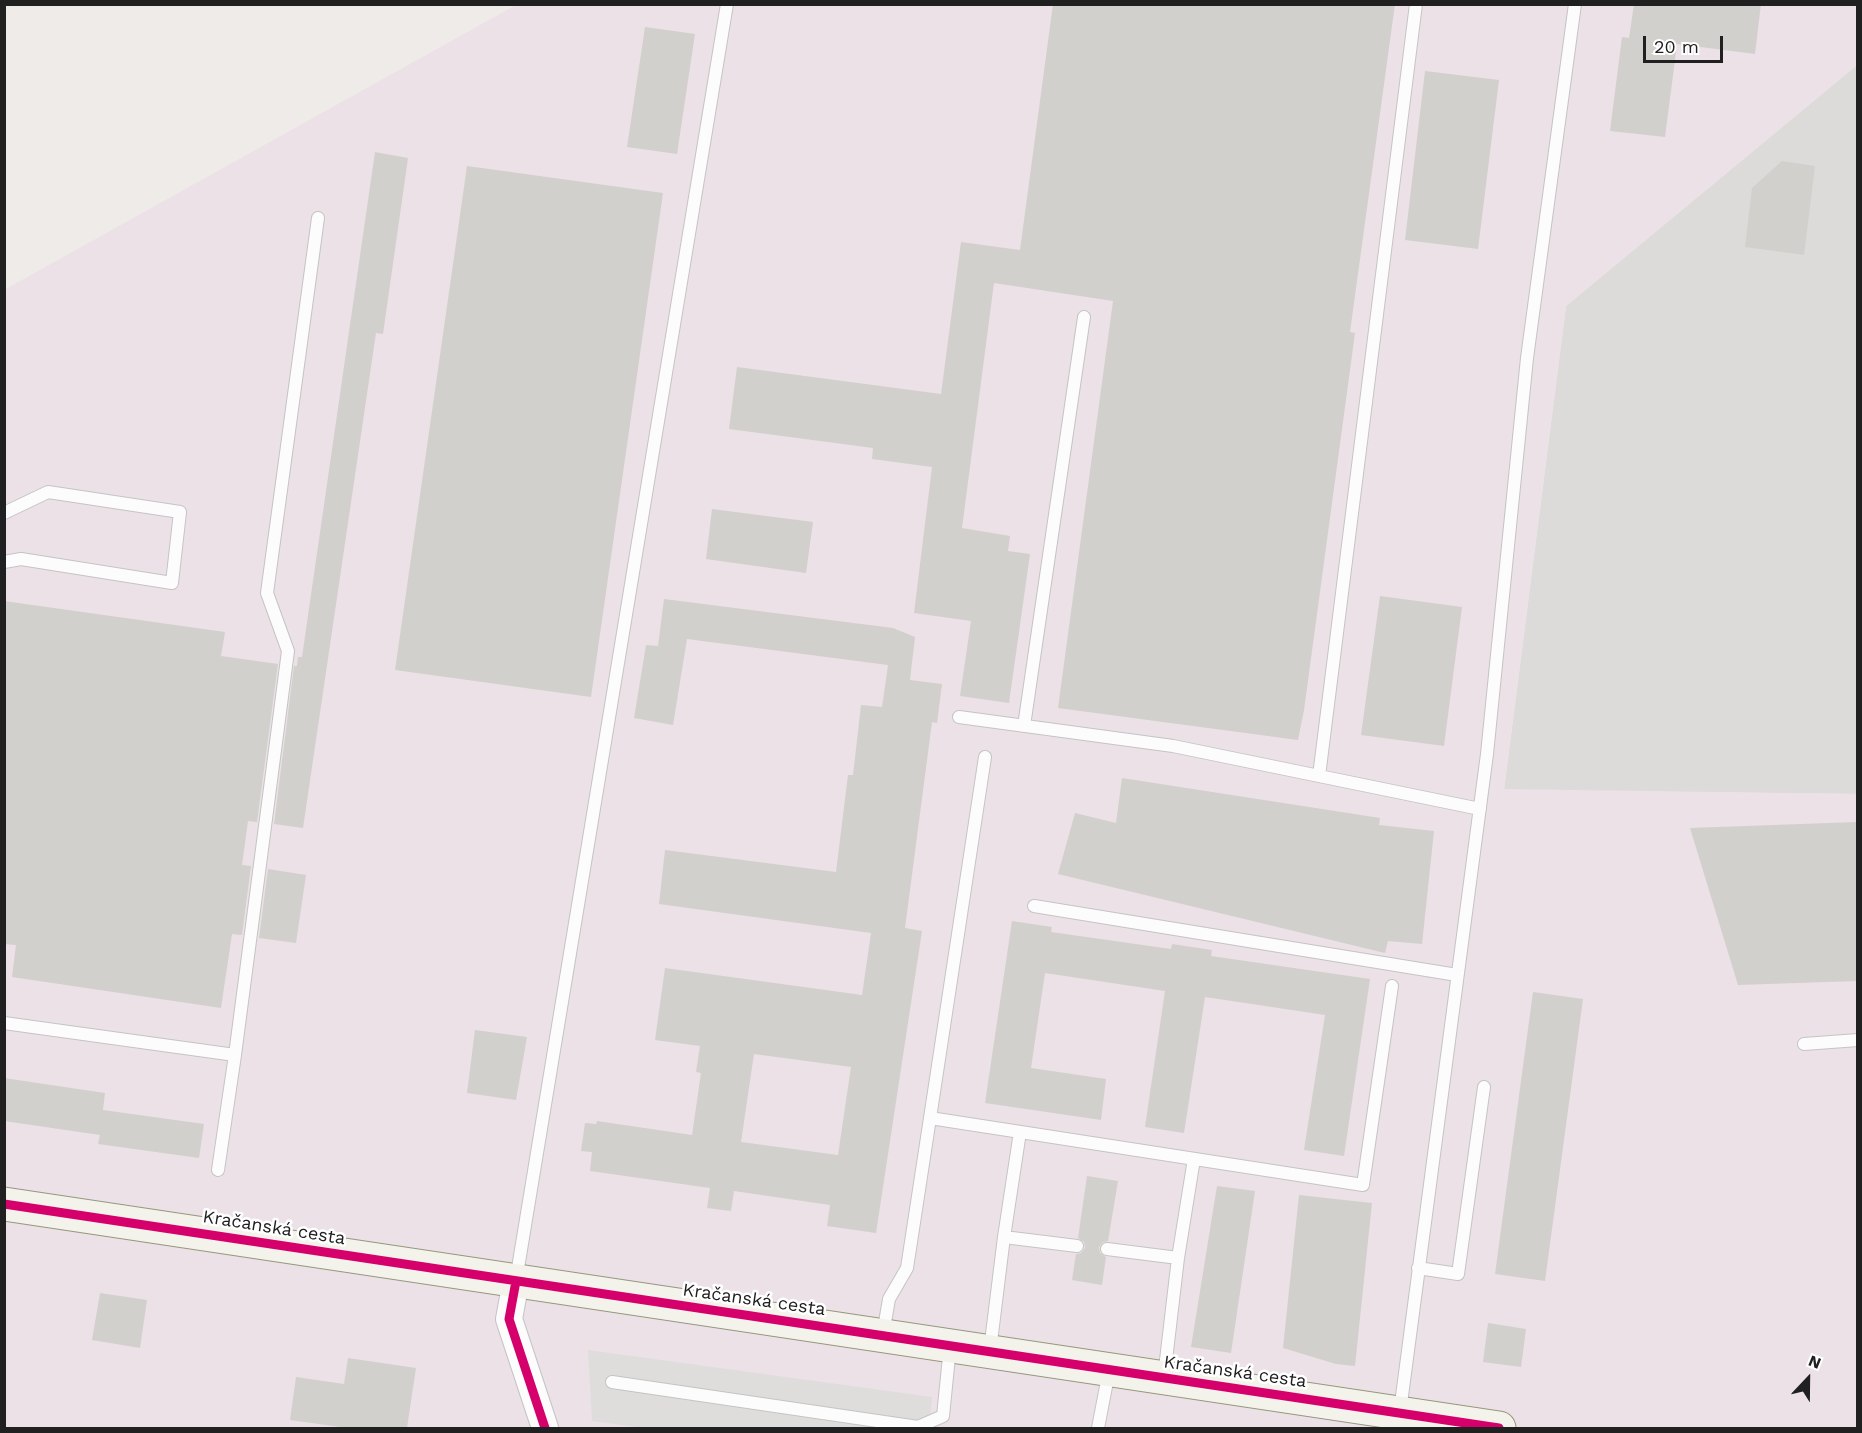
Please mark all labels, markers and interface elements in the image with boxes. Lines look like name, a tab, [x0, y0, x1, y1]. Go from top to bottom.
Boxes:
scale bar	[1646, 24, 1726, 62]
text: 20 m	[1654, 36, 1699, 57]
street label: Kračanská cesta	[201, 1206, 347, 1250]
street label: Kračanská cesta	[681, 1279, 827, 1321]
north arrow	[1778, 1349, 1838, 1409]
street label: Kračanská cesta	[1162, 1351, 1308, 1393]
text: N	[1806, 1351, 1824, 1373]

